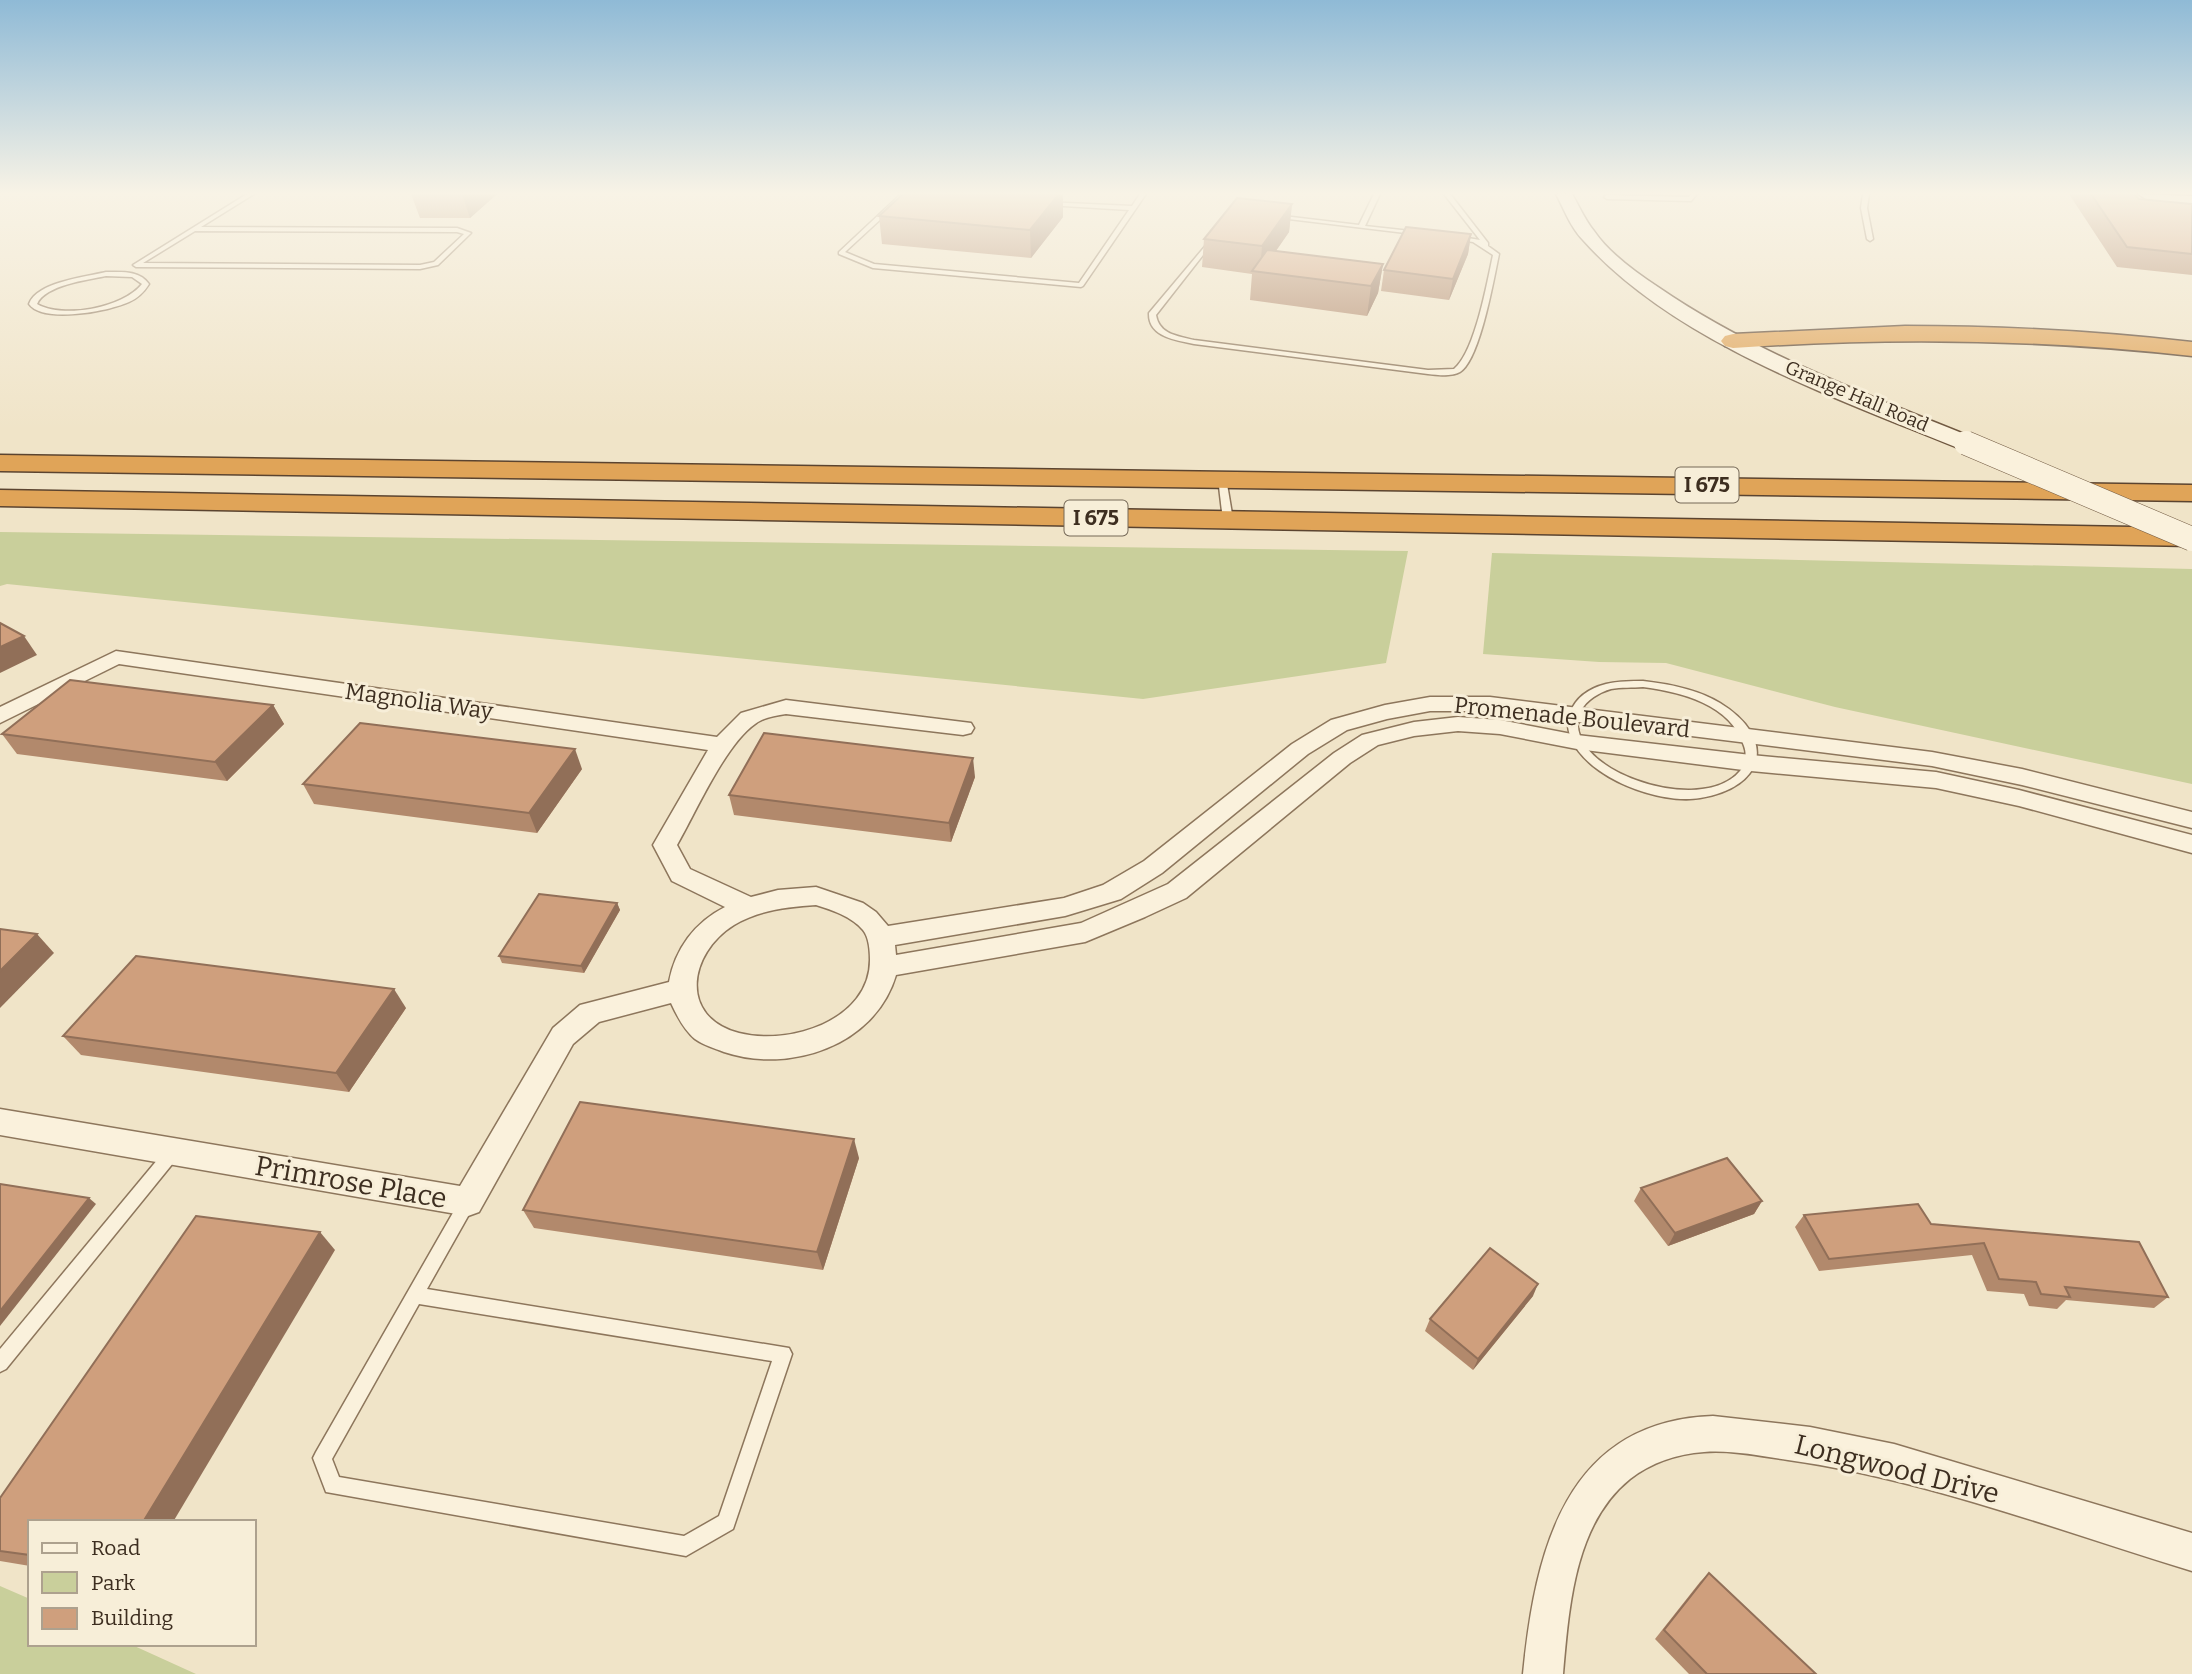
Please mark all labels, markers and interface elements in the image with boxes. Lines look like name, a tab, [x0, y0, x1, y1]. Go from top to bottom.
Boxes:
street label: Grange Hall Road	[1782, 355, 1932, 437]
road number: I 675	[1676, 468, 1738, 503]
road number: I 675	[1064, 500, 1128, 536]
street label: Magnolia Way	[343, 677, 496, 725]
street label: Promenade Boulevard	[1453, 691, 1692, 743]
street label: Primrose Place	[253, 1149, 449, 1215]
street label: Longwood Drive	[1791, 1428, 2003, 1510]
legend	[28, 1520, 256, 1646]
text: Road	[91, 1535, 140, 1561]
text: Park	[91, 1570, 135, 1596]
text: Building	[91, 1605, 174, 1631]

